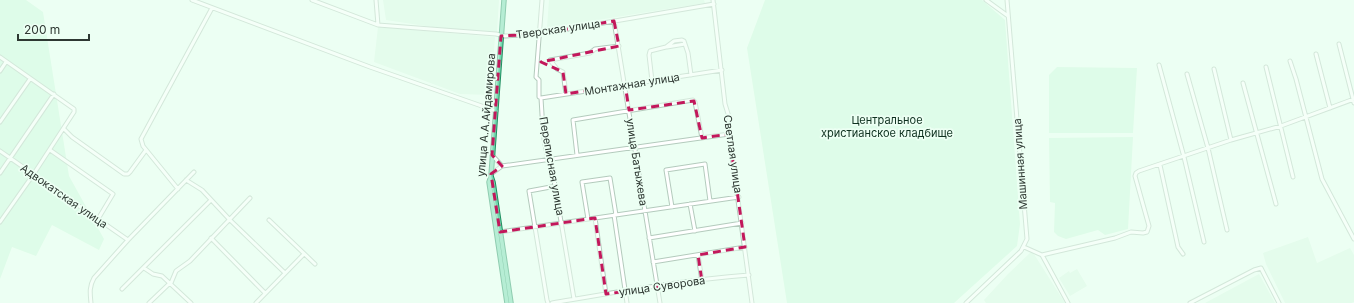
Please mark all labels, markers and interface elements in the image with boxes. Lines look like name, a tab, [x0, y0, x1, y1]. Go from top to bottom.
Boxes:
scale bar	[18, 16, 89, 42]
street label: Тверская улица	[515, 16, 601, 42]
text: 200 m	[24, 22, 60, 37]
street label: улица А.А.Айдамирова	[474, 53, 498, 177]
street label: Монтажная улица	[583, 70, 681, 98]
park label: Центральное христианское кладбище	[821, 113, 953, 140]
street label: Светлая улица	[721, 114, 745, 194]
street label: Переписная улица	[536, 115, 568, 217]
street label: улица Батыжева	[623, 117, 651, 207]
street label: Машинная улица	[1010, 118, 1030, 210]
street label: Адвокатская улица	[18, 161, 110, 231]
street label: улица Суворова	[618, 273, 706, 299]

